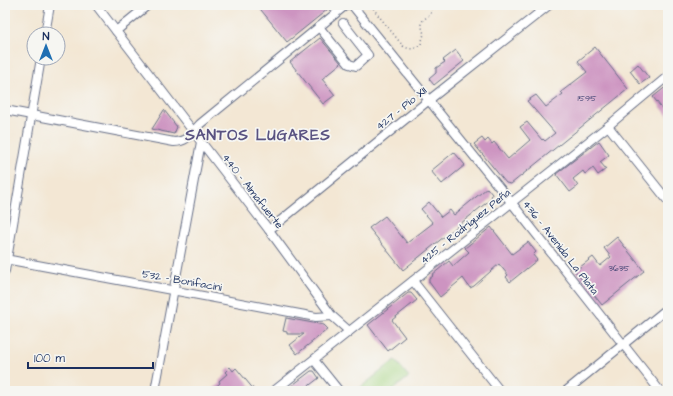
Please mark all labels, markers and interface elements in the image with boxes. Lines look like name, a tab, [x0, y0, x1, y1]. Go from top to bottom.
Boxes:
north arrow	[26, 26, 66, 66]
text: N	[43, 29, 50, 44]
street label: 427 - Pío XII	[373, 83, 430, 134]
house number: 1595	[577, 92, 597, 105]
district label: SANTOS LUGARES	[184, 125, 331, 146]
street label: 440 - Almafuerte	[218, 151, 287, 232]
street label: 425 - Rodríguez Peña	[417, 185, 515, 268]
street label: 436 - Avenida La Plata	[519, 197, 602, 298]
house number: 3635	[608, 262, 630, 275]
street label: 532 - Bonifacini	[141, 266, 223, 295]
scale bar	[28, 344, 153, 370]
text: 100 m	[34, 350, 65, 367]

